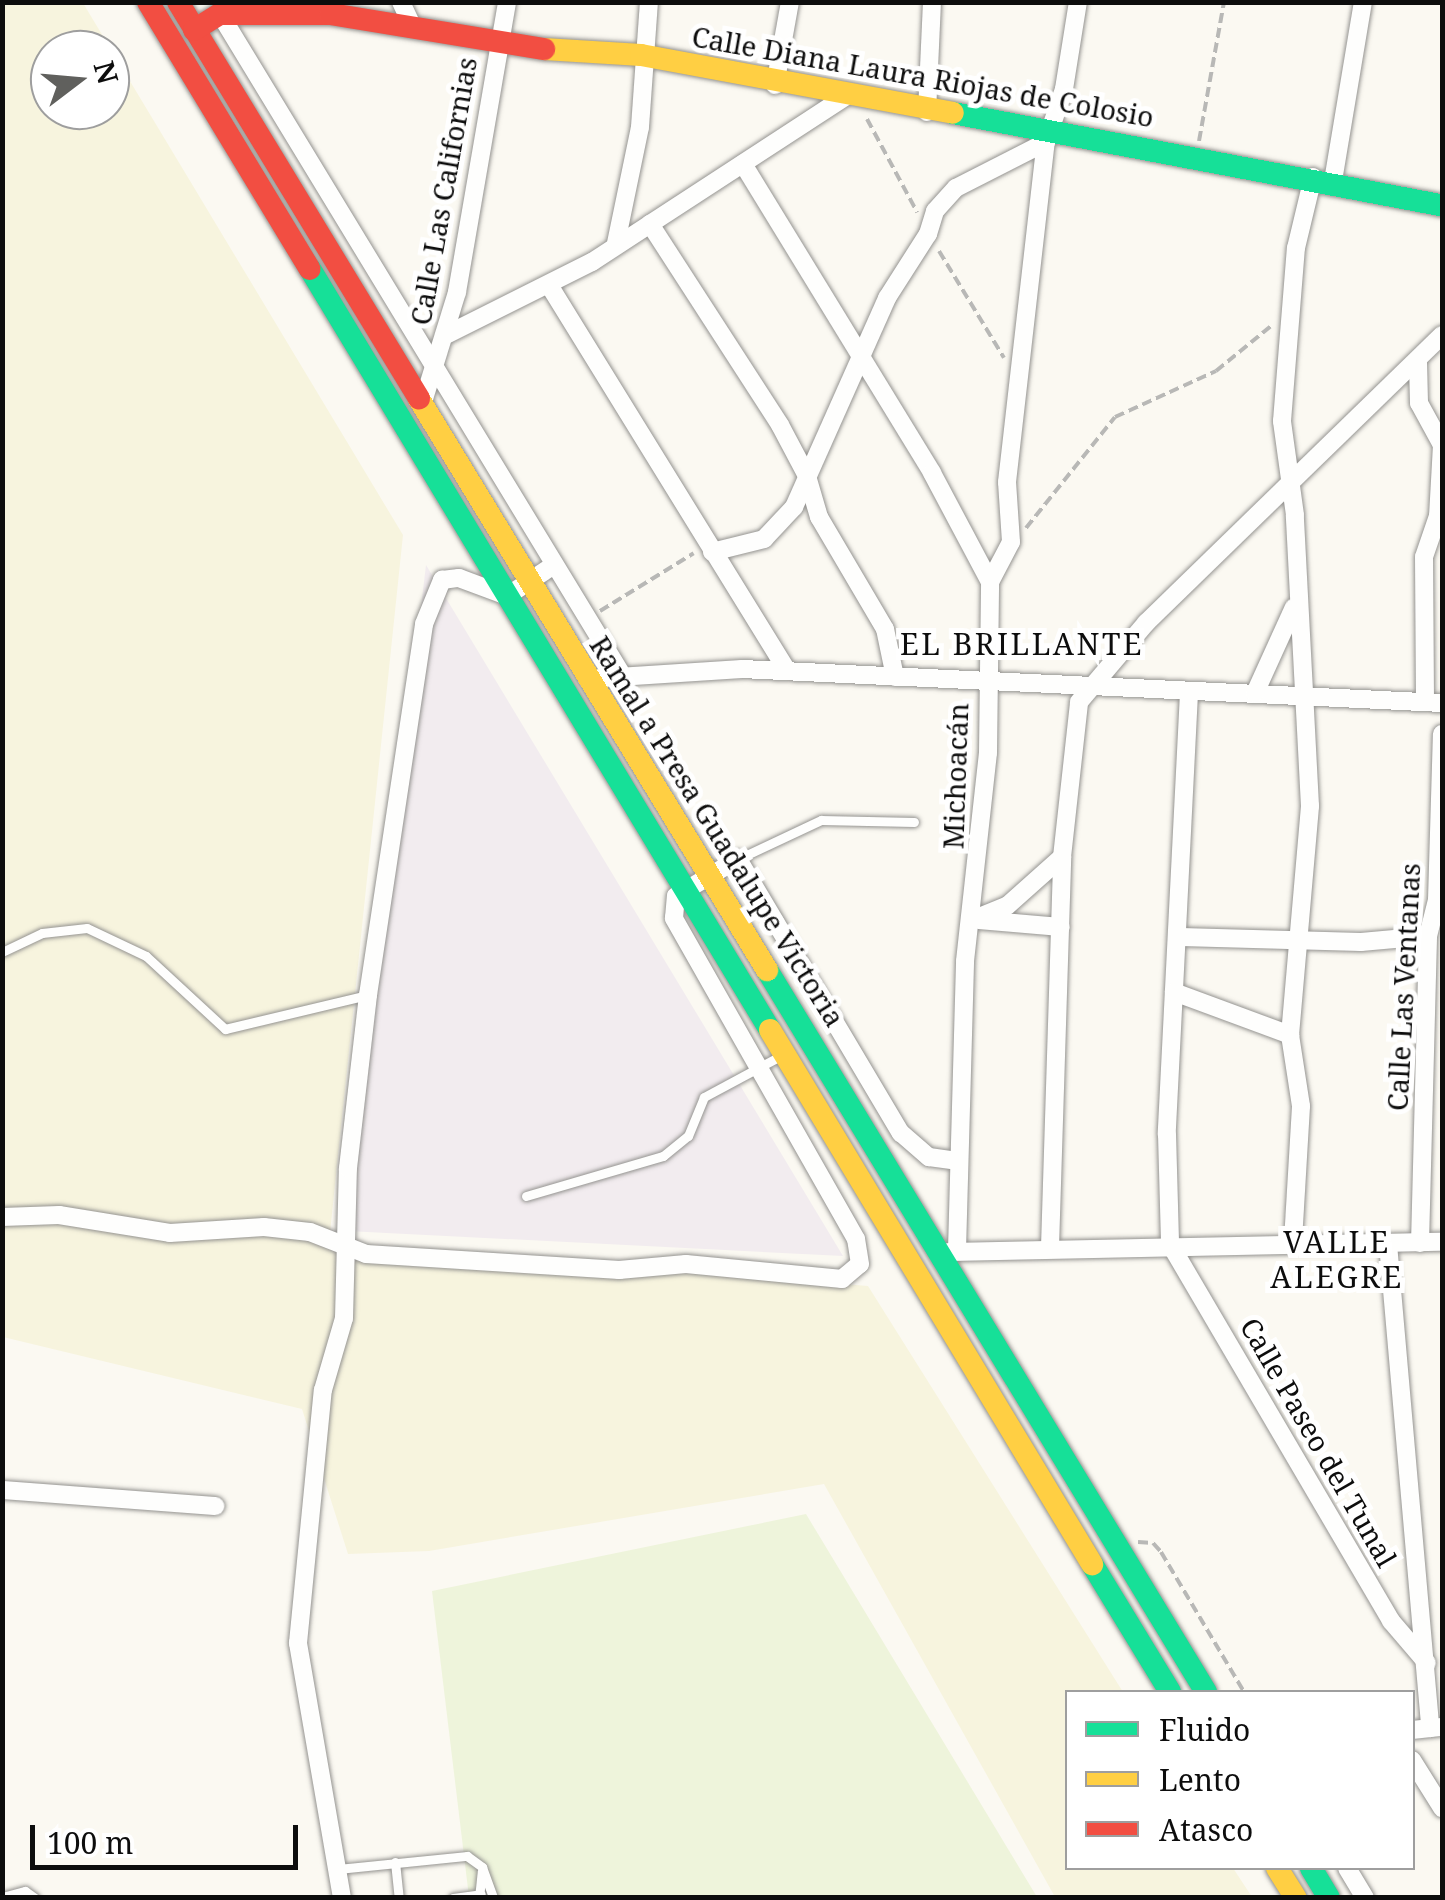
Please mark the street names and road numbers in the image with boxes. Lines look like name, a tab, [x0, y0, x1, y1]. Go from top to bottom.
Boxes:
street label: Calle Diana Laura Riojas de Colosio	[689, 19, 1157, 133]
street label: Calle Las Californias	[403, 54, 483, 328]
street label: Ramal a Presa Guadalupe Victoria	[583, 630, 853, 1032]
street label: Michoacán	[936, 702, 974, 850]
street label: Calle Las Ventanas	[1380, 862, 1426, 1112]
street label: Calle Paseo del Tunal	[1234, 1312, 1404, 1572]

